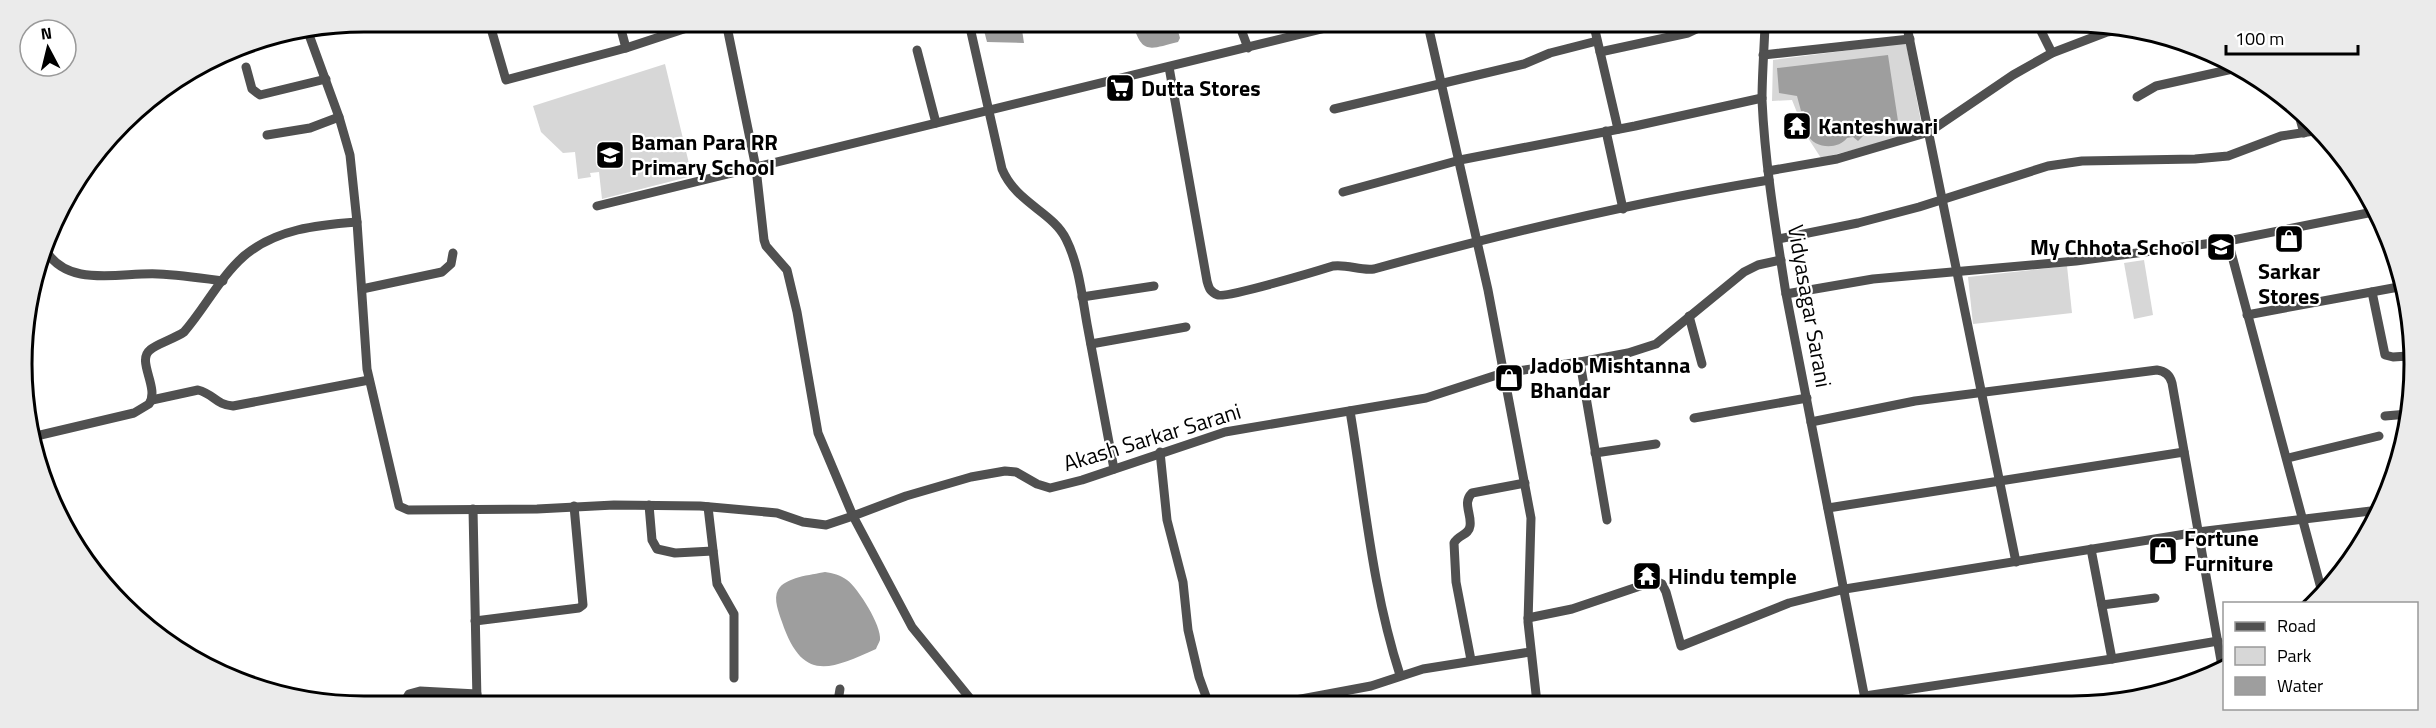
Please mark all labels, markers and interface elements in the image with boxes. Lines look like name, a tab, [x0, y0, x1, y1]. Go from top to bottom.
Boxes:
north arrow	[18, 18, 78, 78]
scale bar	[2226, 18, 2358, 56]
text: N	[39, 21, 53, 46]
text: 100 m	[2235, 25, 2284, 52]
place label: Dutta Stores	[1141, 71, 1261, 105]
supermarket icon: Dutta Stores	[1104, 72, 1136, 104]
place label: Kanteshwari	[1818, 109, 1938, 143]
temple icon: Kanteshwari	[1781, 110, 1813, 142]
place label: Baman Para RR Primary School	[631, 125, 778, 184]
school or university icon: Baman Para RR Primary School	[594, 139, 626, 171]
street label: Vidyasagar Sarani	[1779, 222, 1841, 390]
shop icon: Sarkar Stores	[2273, 223, 2305, 255]
place label: My Chhota School	[2030, 230, 2200, 264]
school or university icon: My Chhota School	[2205, 231, 2237, 263]
place label: Sarkar Stores	[2258, 254, 2320, 313]
place label: Jadob Mishtanna Bhandar	[1530, 348, 1690, 407]
shop icon: Jadob Mishtanna Bhandar	[1493, 362, 1525, 394]
street label: Akash Sarkar Sarani	[1059, 394, 1245, 480]
place label: Fortune Furniture	[2184, 521, 2273, 580]
shop icon: Fortune Furniture	[2147, 535, 2179, 567]
place label: Hindu temple	[1668, 559, 1797, 593]
temple icon: Hindu temple	[1631, 560, 1663, 592]
legend	[2223, 602, 2418, 710]
text: Road	[2277, 612, 2316, 639]
text: Park	[2277, 642, 2312, 669]
text: Water	[2277, 672, 2323, 699]

